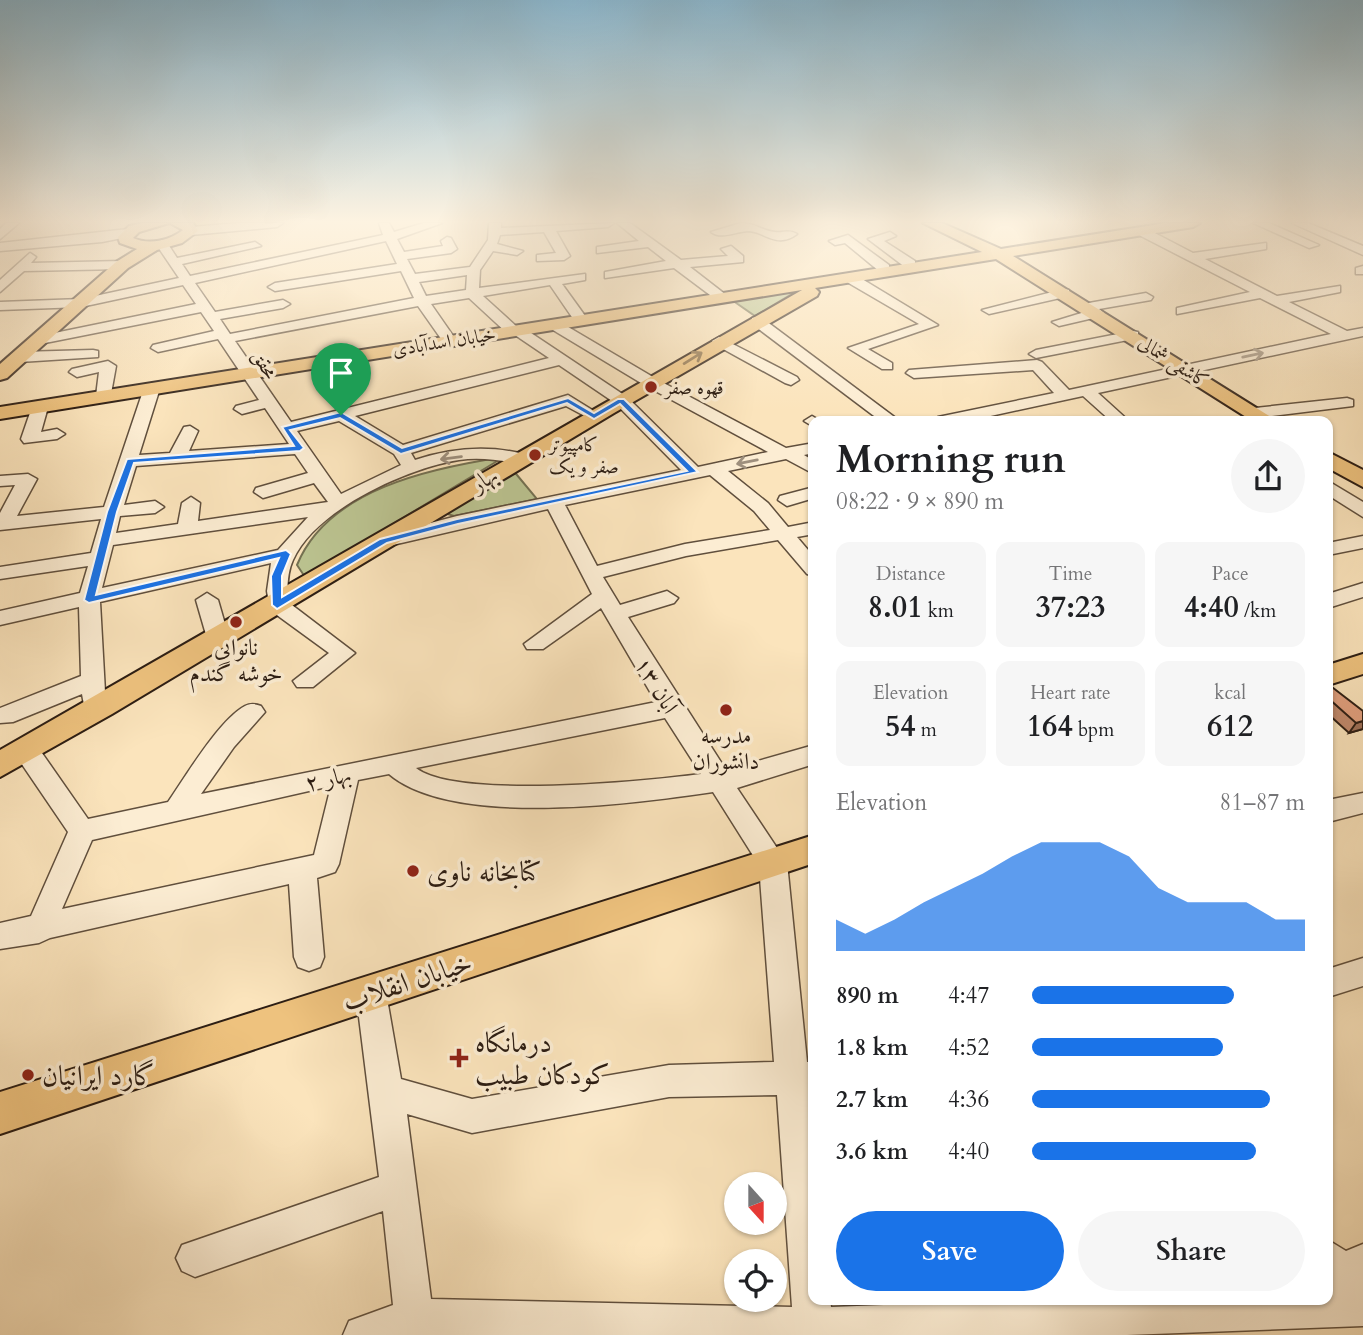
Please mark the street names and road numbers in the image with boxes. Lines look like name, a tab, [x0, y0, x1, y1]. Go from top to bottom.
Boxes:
street label: خیابان اسدآبادی	[391, 321, 498, 363]
street label: کاشفی شمالی	[1133, 329, 1214, 394]
street label: محقق	[245, 345, 284, 385]
street label: بهار	[463, 459, 504, 501]
street label: ۱۳ آبان	[628, 651, 687, 722]
street label: بهار ۲	[302, 759, 354, 798]
street label: خیابان انقلاب	[338, 943, 477, 1021]

